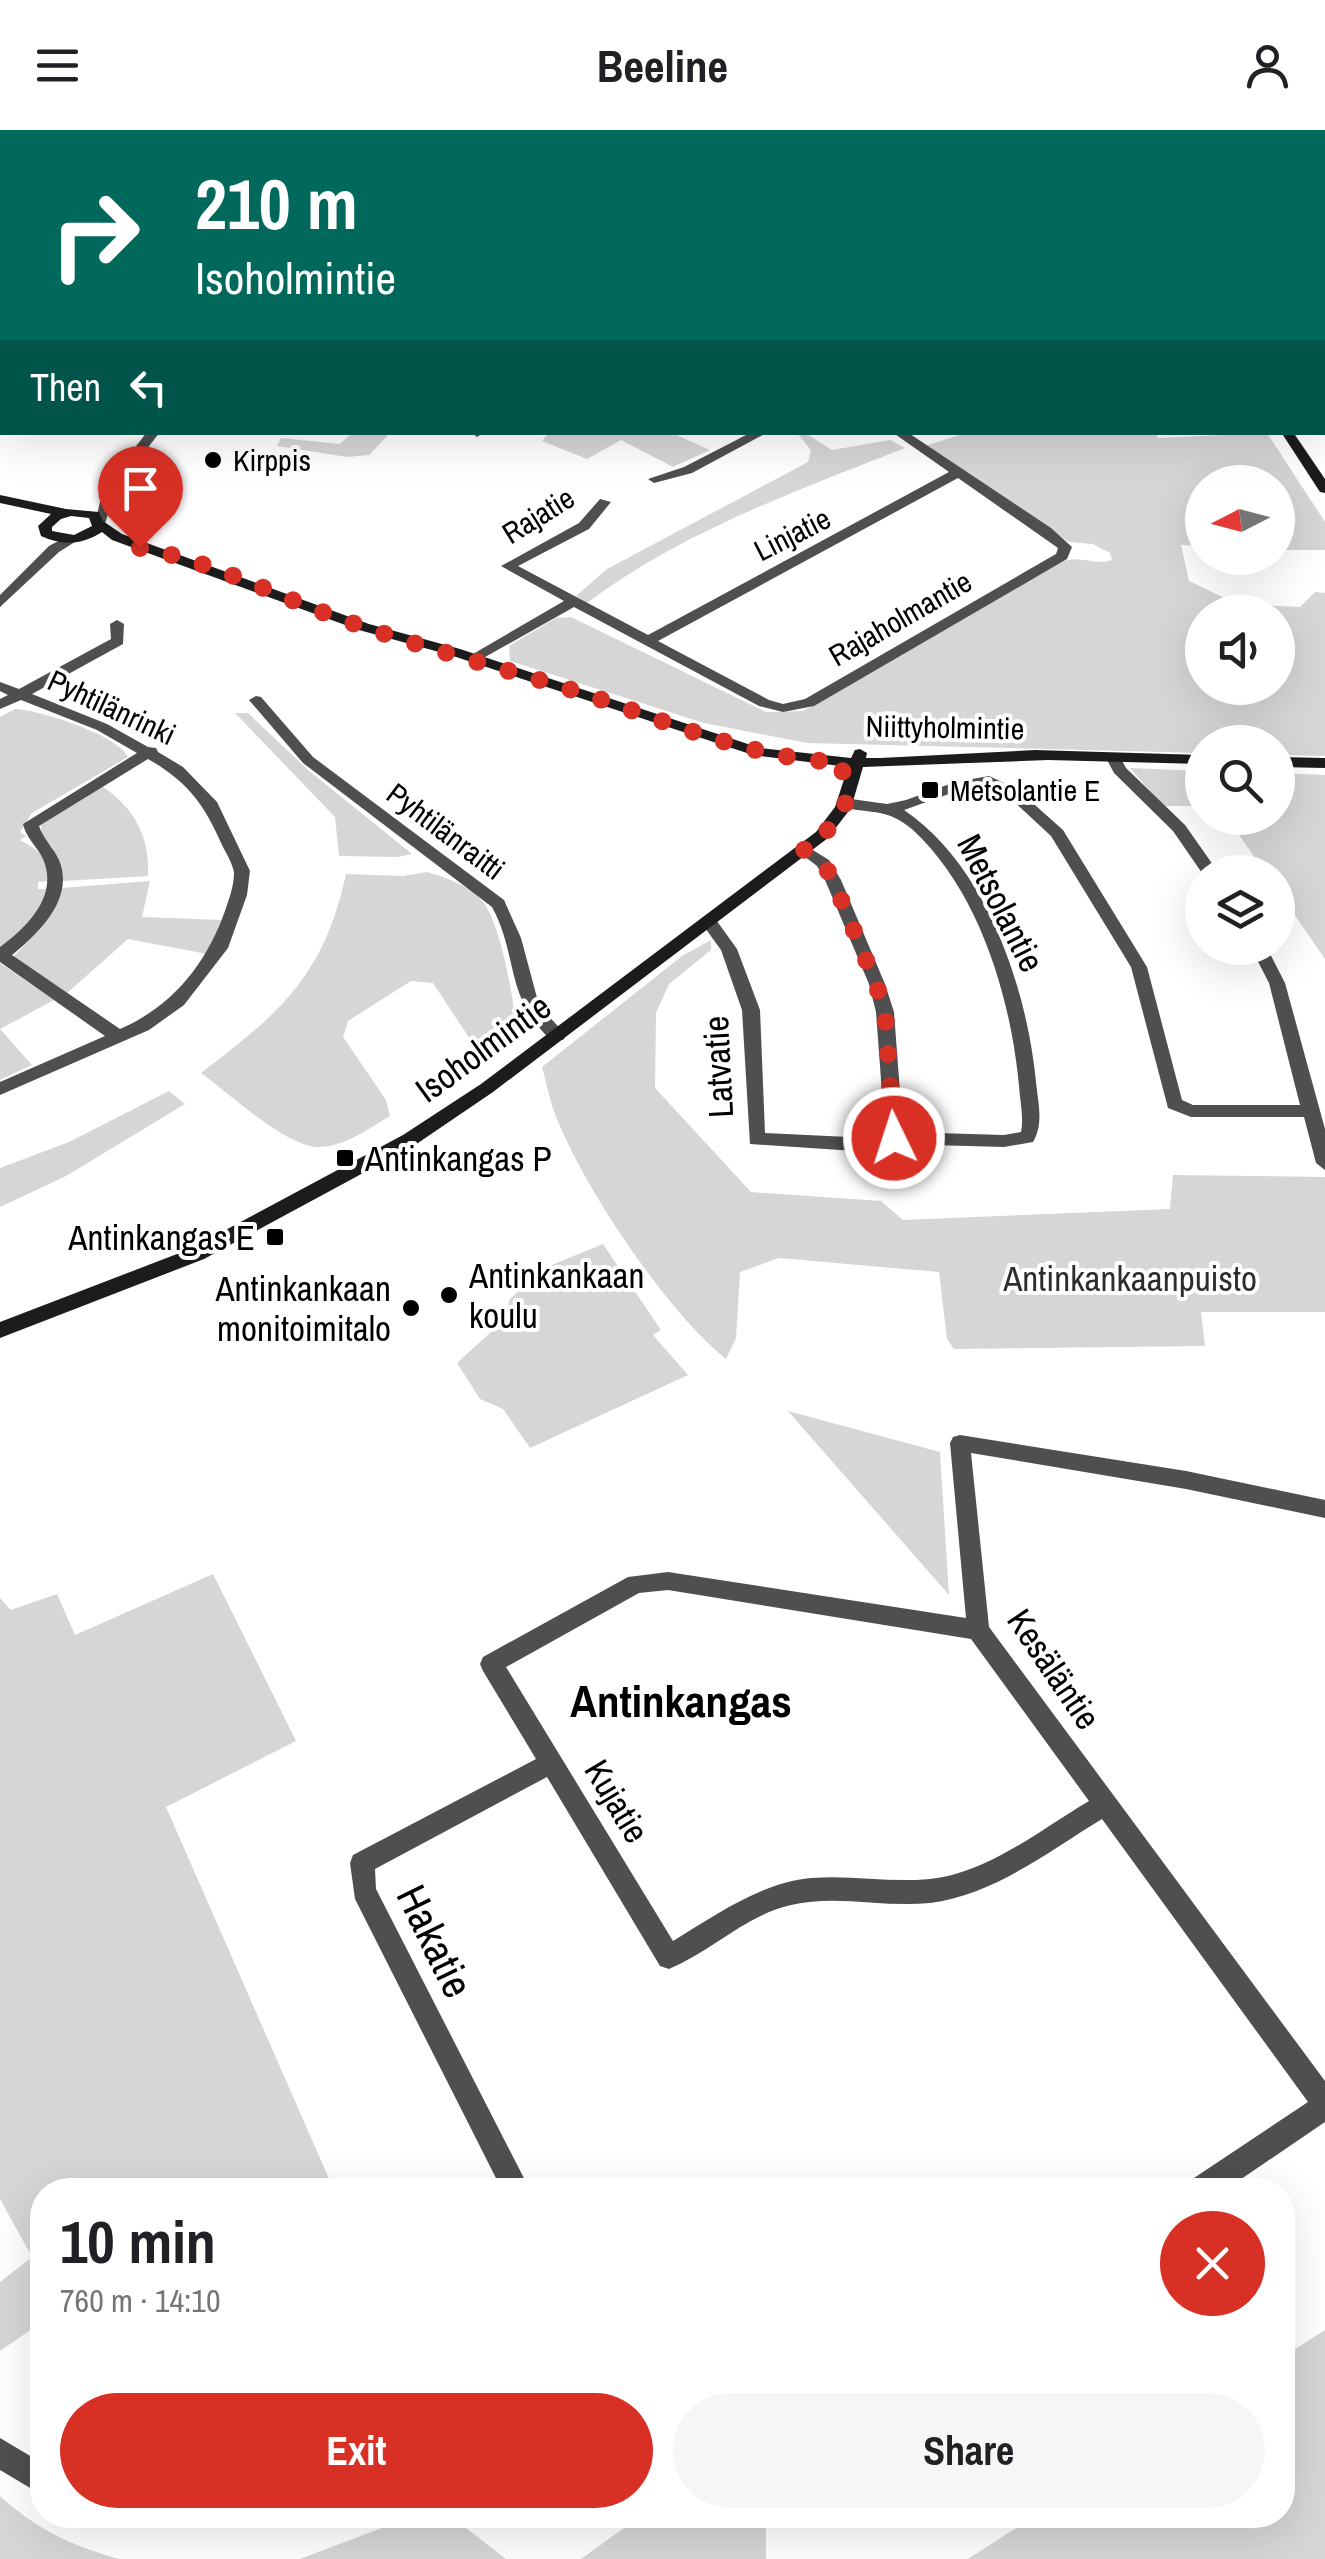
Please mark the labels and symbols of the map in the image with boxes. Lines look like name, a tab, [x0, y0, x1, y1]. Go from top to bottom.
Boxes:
place label: Kirppis	[233, 440, 311, 480]
pin	[98, 446, 183, 549]
marker: Kirppis	[202, 449, 224, 471]
north arrow	[1185, 465, 1295, 575]
street label: Rajatie	[494, 477, 582, 553]
street label: Linjatie	[747, 498, 837, 570]
street label: Rajaholmantie	[821, 561, 979, 675]
street label: Pyhtilänrinki	[42, 660, 182, 754]
street label: Niittyholmintie	[865, 706, 1025, 748]
place label: Metsolantie E	[950, 770, 1100, 810]
street label: Pyhtilänraitti	[379, 773, 513, 889]
marker: Metsolantie E	[919, 779, 941, 801]
street label: Metsolantie	[946, 826, 1056, 980]
street label: Isoholmintie	[406, 983, 560, 1113]
street label: Latvatie	[692, 1015, 744, 1119]
position arrow	[842, 1086, 946, 1190]
place label: Antinkangas P	[364, 1135, 552, 1182]
marker: Antinkangas P	[334, 1147, 356, 1169]
place label: Antinkangas E	[67, 1214, 255, 1261]
marker: Antinkangas E	[264, 1226, 286, 1248]
place label: Antinkankaan koulu	[468, 1252, 645, 1339]
park label: Antinkankaanpuisto	[1002, 1255, 1257, 1302]
place label: Antinkankaan monitoimitalo	[214, 1265, 391, 1352]
marker: Antinkankaan koulu	[438, 1284, 460, 1306]
marker: Antinkankaan monitoimitalo	[400, 1297, 422, 1319]
street label: Kesäläntie	[997, 1600, 1111, 1738]
district label: Antinkangas	[570, 1670, 792, 1731]
street label: Kujatie	[574, 1751, 660, 1851]
street label: Hakatie	[384, 1875, 486, 2007]

